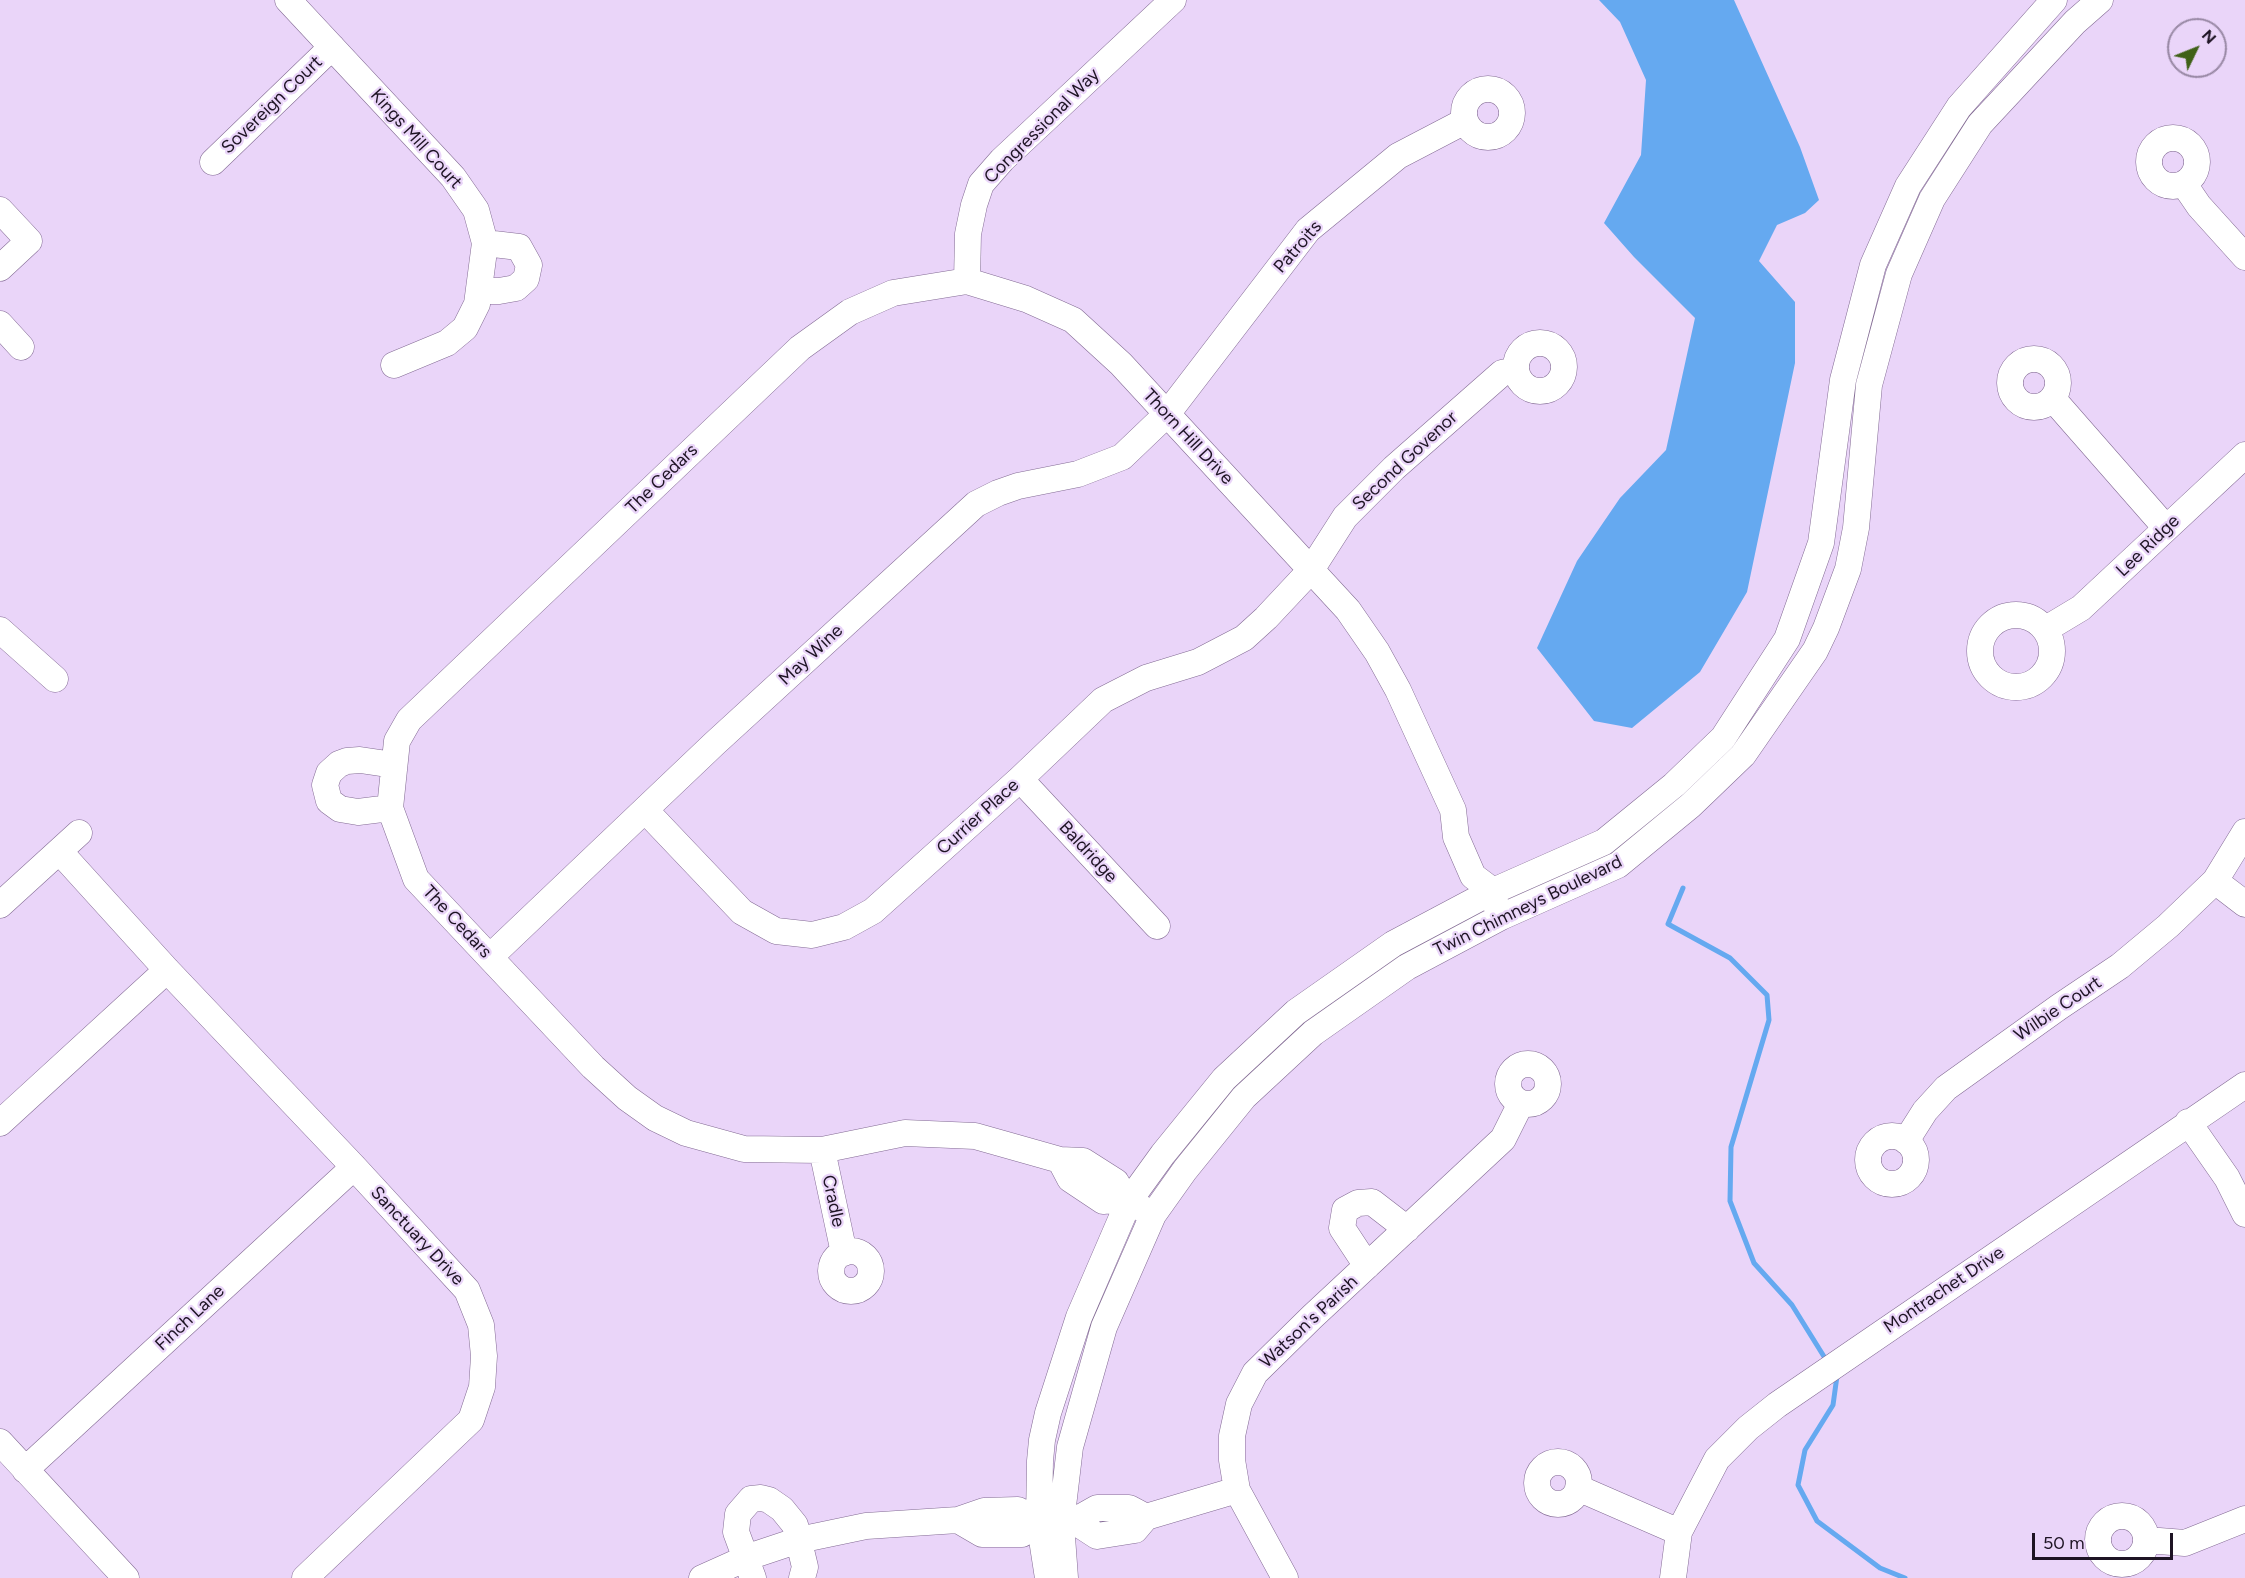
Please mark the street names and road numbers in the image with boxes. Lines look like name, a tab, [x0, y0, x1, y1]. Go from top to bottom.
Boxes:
street label: Sovereign Court	[217, 51, 327, 159]
street label: Congressional Way	[980, 64, 1104, 188]
street label: Kings Mill Court	[366, 85, 466, 193]
street label: Patroits	[1269, 216, 1327, 278]
street label: Thorn Hill Drive	[1138, 385, 1238, 489]
street label: Second Govenor	[1348, 407, 1462, 515]
street label: The Cedars	[622, 440, 702, 518]
street label: Lee Ridge	[2112, 510, 2184, 582]
street label: May Wine	[775, 620, 847, 690]
street label: Currier Place	[933, 775, 1023, 859]
street label: Baldridge	[1054, 817, 1122, 887]
street label: Twin Chimneys Boulevard	[1430, 851, 1626, 961]
street label: The Cedars	[418, 881, 496, 963]
street label: Wilbie Court	[2010, 972, 2106, 1046]
street label: Cradle	[817, 1173, 849, 1229]
street label: Sanctuary Drive	[366, 1182, 468, 1290]
street label: Montrachet Drive	[1880, 1242, 2008, 1338]
street label: Watson's Parish	[1256, 1271, 1362, 1373]
street label: Finch Lane	[151, 1281, 229, 1355]

